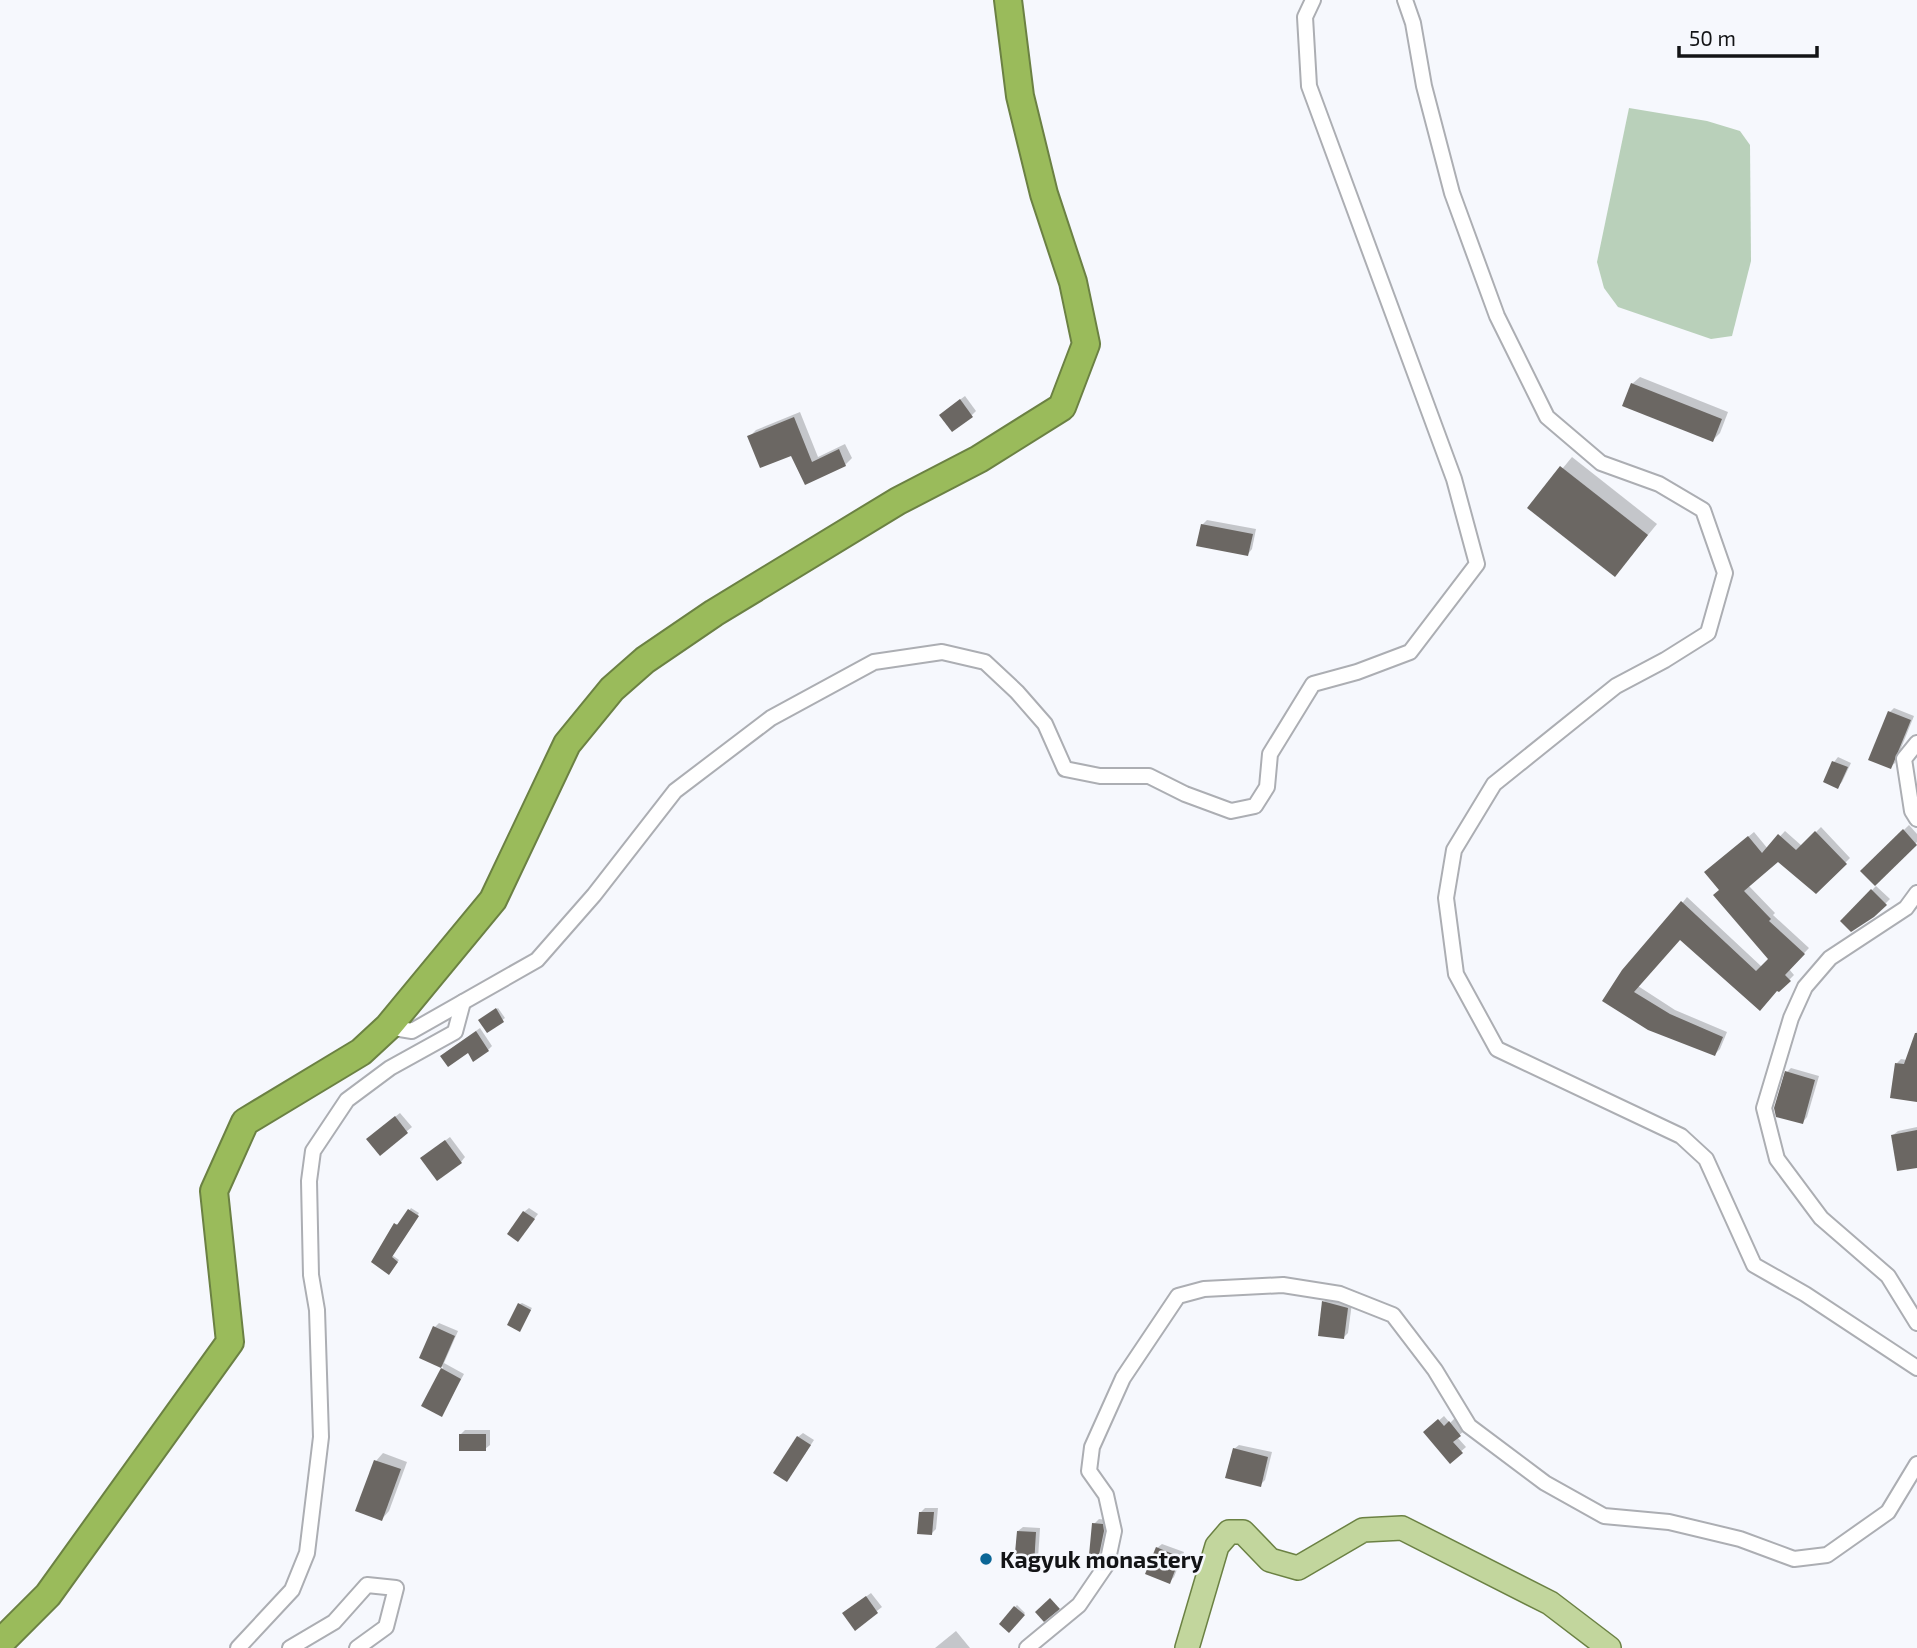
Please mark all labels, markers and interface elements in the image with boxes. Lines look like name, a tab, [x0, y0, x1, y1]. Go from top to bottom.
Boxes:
scale bar	[1679, 14, 1817, 58]
text: 50 m	[1689, 25, 1736, 50]
place label: Kagyuk monastery	[1000, 1545, 1204, 1573]
marker: Kagyuk monastery	[978, 1551, 994, 1567]

